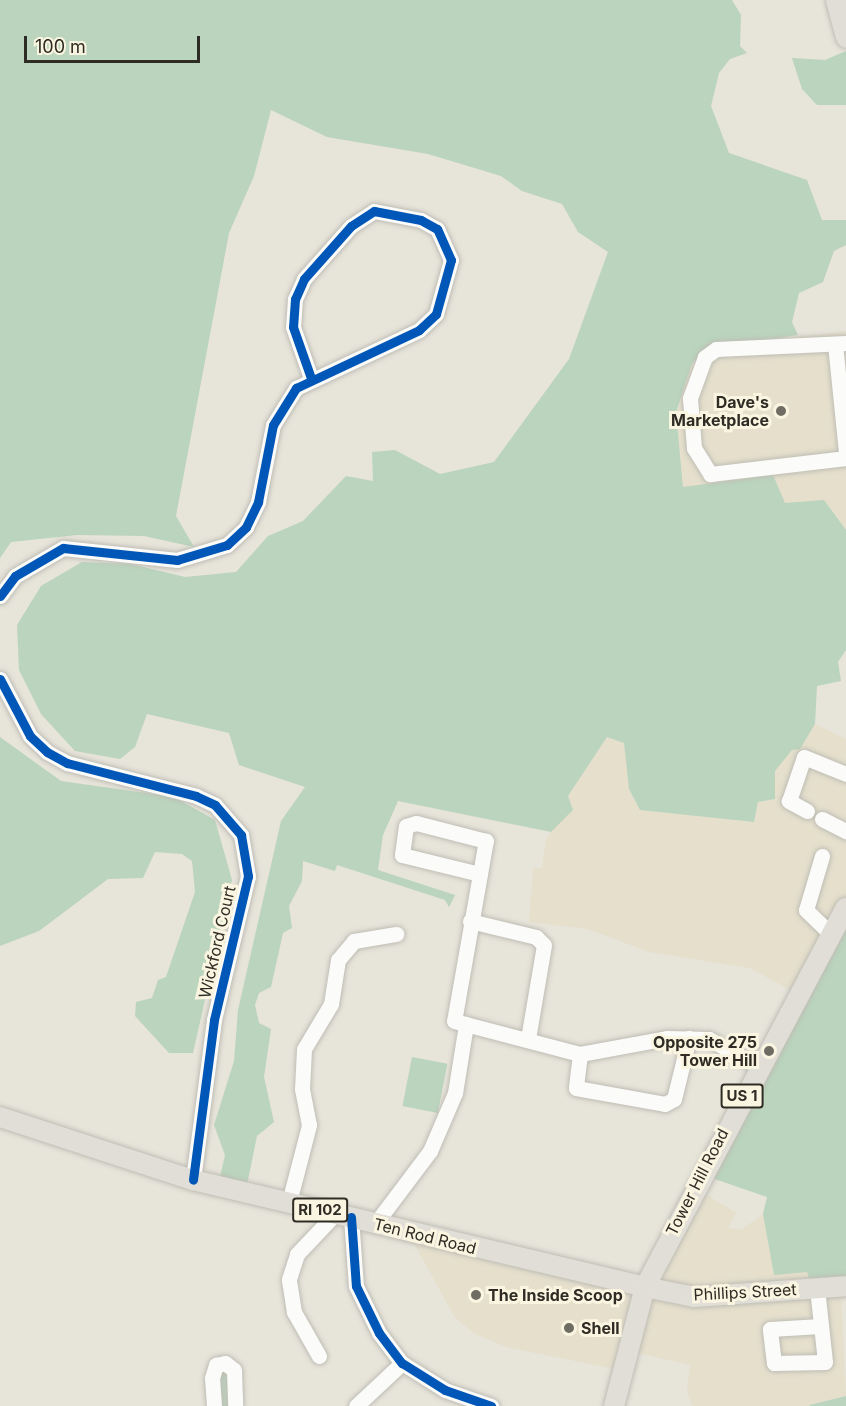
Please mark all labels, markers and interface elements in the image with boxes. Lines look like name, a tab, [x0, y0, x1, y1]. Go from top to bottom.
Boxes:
scale bar	[27, 24, 202, 62]
text: 100 m	[35, 36, 86, 57]
place label: Dave's Marketplace	[671, 392, 769, 430]
marker: Dave's Marketplace	[774, 404, 788, 418]
street label: Wickford Court	[195, 884, 239, 1000]
place label: Opposite 275 Tower Hill	[653, 1032, 757, 1070]
marker: Opposite 275 Tower Hill	[762, 1044, 776, 1058]
road number: US 1	[720, 1084, 764, 1108]
street label: Tower Hill Road	[662, 1125, 732, 1239]
road number: RI 102	[292, 1198, 348, 1222]
street label: Ten Rod Road	[372, 1214, 478, 1258]
street label: Phillips Street	[693, 1280, 797, 1304]
place label: The Inside Scoop	[488, 1285, 623, 1305]
marker: The Inside Scoop	[469, 1288, 483, 1302]
place label: Shell	[581, 1318, 620, 1338]
marker: Shell	[562, 1321, 576, 1335]

